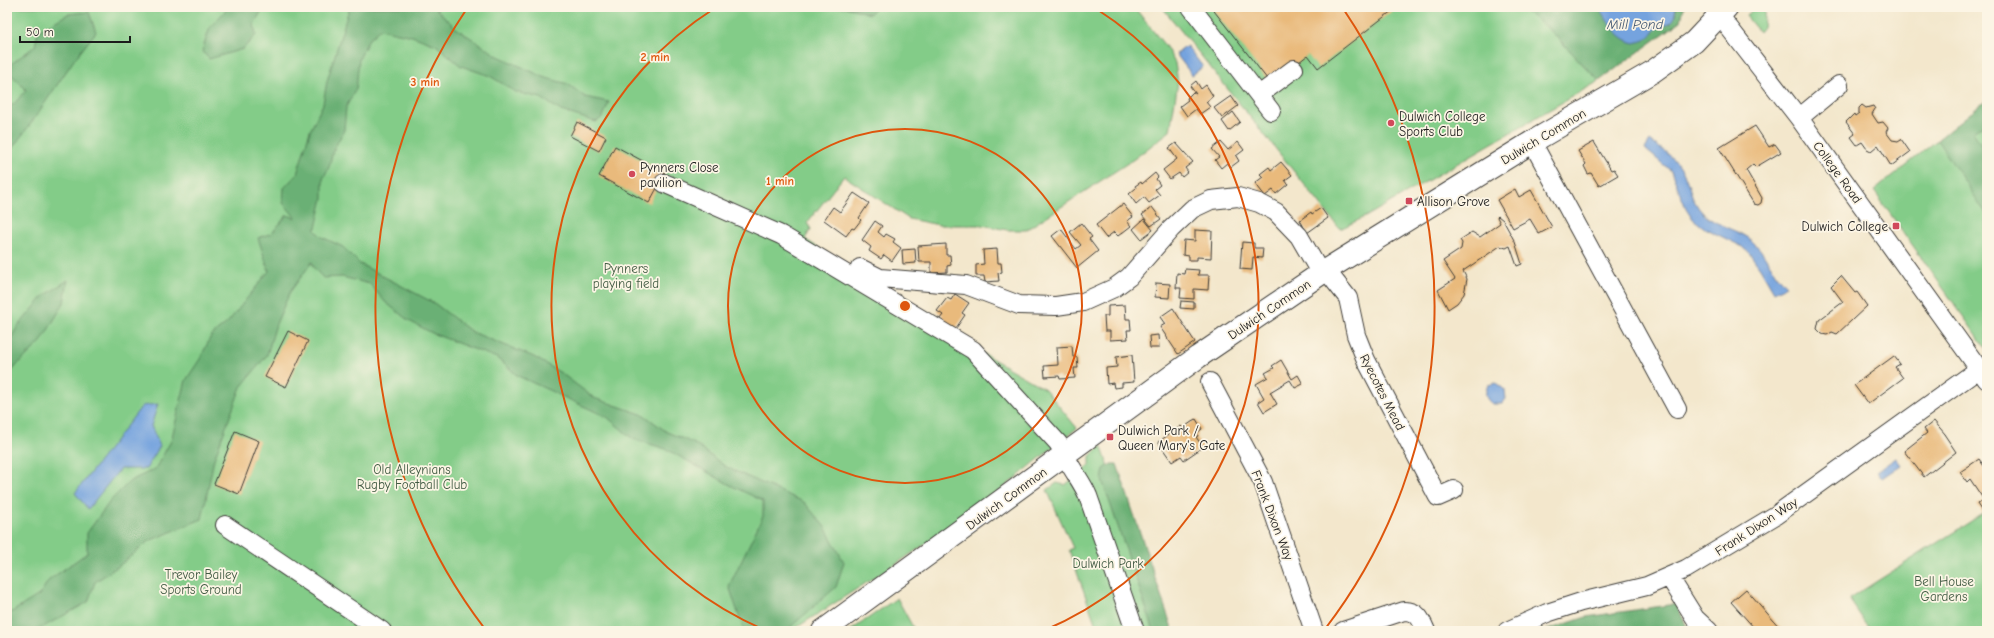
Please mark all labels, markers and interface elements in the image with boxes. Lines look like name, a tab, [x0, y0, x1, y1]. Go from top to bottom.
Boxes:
water label: Mill Pond	[1606, 16, 1664, 33]
scale bar	[20, 18, 130, 44]
text: 50 m	[26, 25, 54, 39]
text: 2 min	[640, 50, 670, 64]
text: 3 min	[410, 75, 440, 89]
street label: Dulwich Common	[1498, 105, 1588, 168]
place label: Dulwich College Sports Club	[1399, 109, 1486, 139]
marker: Dulwich College Sports Club	[1386, 118, 1396, 128]
street label: College Road	[1810, 138, 1865, 206]
place label: Pynners Close pavilion	[640, 160, 719, 190]
marker: Pynners Close pavilion	[627, 169, 637, 179]
text: 1 min	[766, 174, 794, 188]
place label: Allison Grove	[1417, 194, 1490, 209]
marker: Allison Grove	[1404, 196, 1414, 206]
place label: Dulwich College	[1802, 219, 1888, 234]
marker: Dulwich College	[1891, 221, 1901, 231]
park label: Pynners playing field	[593, 261, 659, 291]
street label: Dulwich Common	[1225, 276, 1313, 343]
centre of rings	[898, 299, 912, 313]
street label: Ryecotes Mead	[1357, 352, 1408, 433]
place label: Dulwich Park / Queen Mary's Gate	[1118, 423, 1226, 453]
marker: Dulwich Park / Queen Mary's Gate	[1105, 432, 1115, 442]
park label: Old Alleynians Rugby Football Club	[357, 462, 467, 492]
street label: Dulwich Common	[963, 464, 1050, 533]
street label: Frank Dixon Way	[1248, 468, 1297, 563]
street label: Frank Dixon Way	[1712, 494, 1800, 559]
park label: Dulwich Park	[1073, 556, 1144, 571]
park label: Trevor Bailey Sports Ground	[160, 567, 242, 597]
park label: Bell House Gardens	[1914, 574, 1974, 604]

